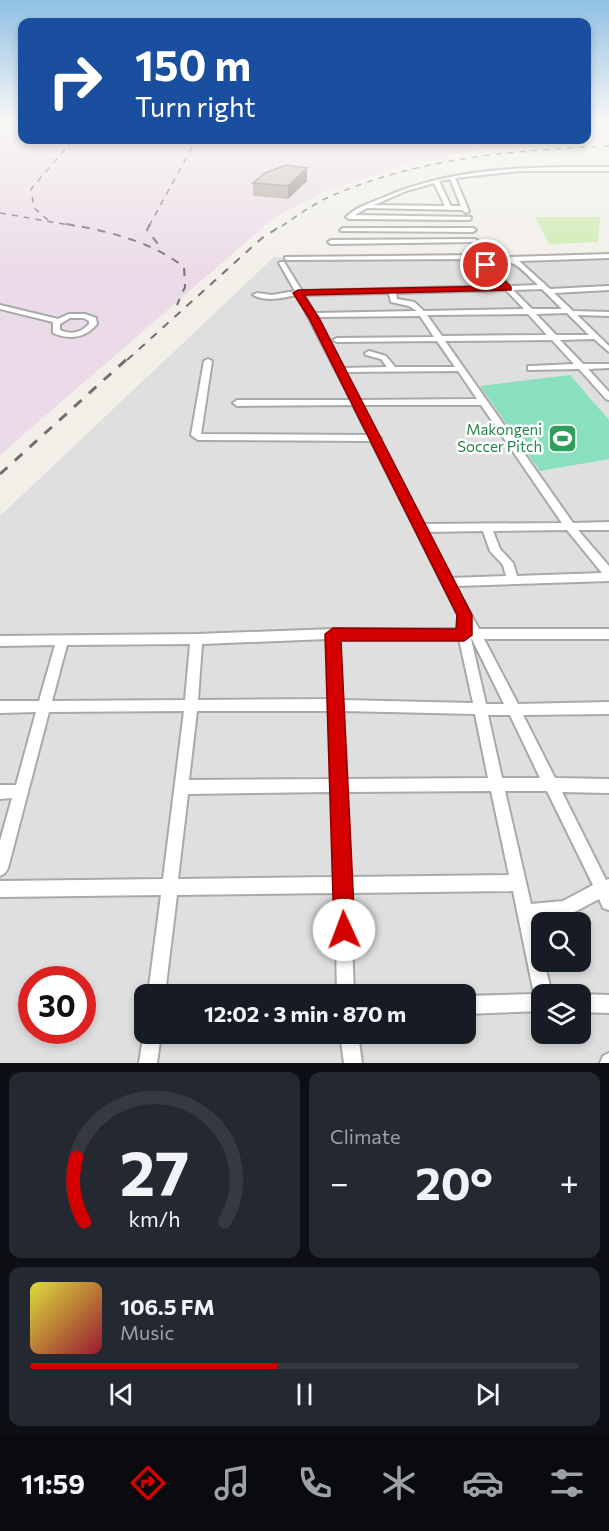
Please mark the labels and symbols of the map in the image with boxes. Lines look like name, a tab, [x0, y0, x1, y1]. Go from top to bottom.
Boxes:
pin	[460, 239, 511, 290]
place label: Makongeni Soccer Pitch	[457, 420, 542, 455]
sports icon: Makongeni Soccer Pitch	[547, 423, 579, 455]
position arrow	[312, 898, 376, 962]
speed limit sign: 30	[18, 966, 96, 1044]

